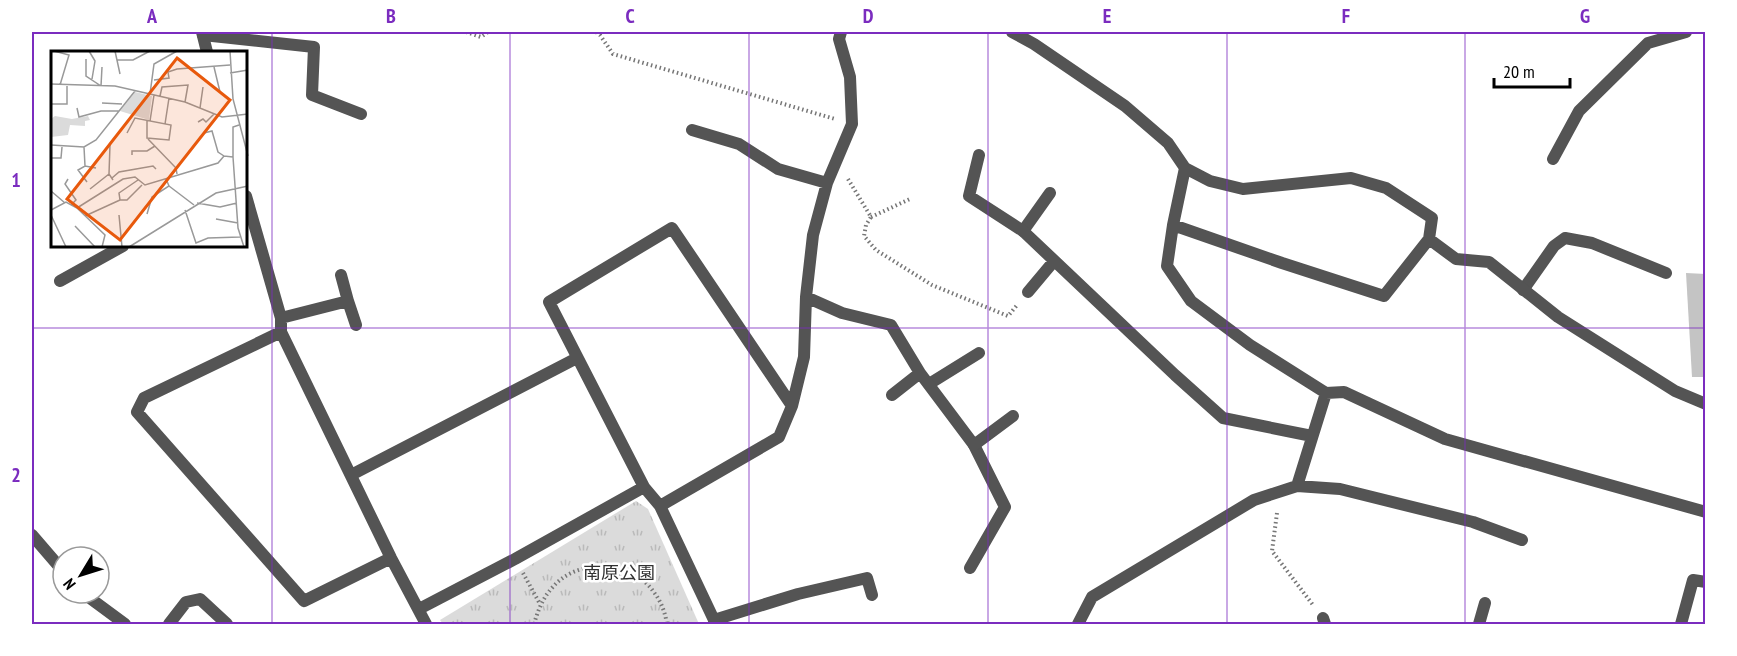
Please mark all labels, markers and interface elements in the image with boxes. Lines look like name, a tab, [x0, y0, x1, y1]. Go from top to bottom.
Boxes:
text: A	[146, 3, 158, 29]
text: B	[386, 3, 396, 29]
text: C	[625, 3, 635, 29]
text: D	[863, 3, 874, 29]
text: E	[1103, 3, 1111, 29]
text: F	[1342, 3, 1350, 29]
text: G	[1580, 3, 1590, 29]
inset map	[51, 51, 248, 248]
scale bar	[1494, 51, 1570, 89]
text: 20 m	[1503, 60, 1535, 83]
text: 1	[11, 167, 21, 193]
text: 2	[11, 462, 21, 488]
north arrow	[51, 545, 111, 605]
park label: 南原公園	[583, 561, 655, 584]
text: N	[59, 575, 80, 594]

